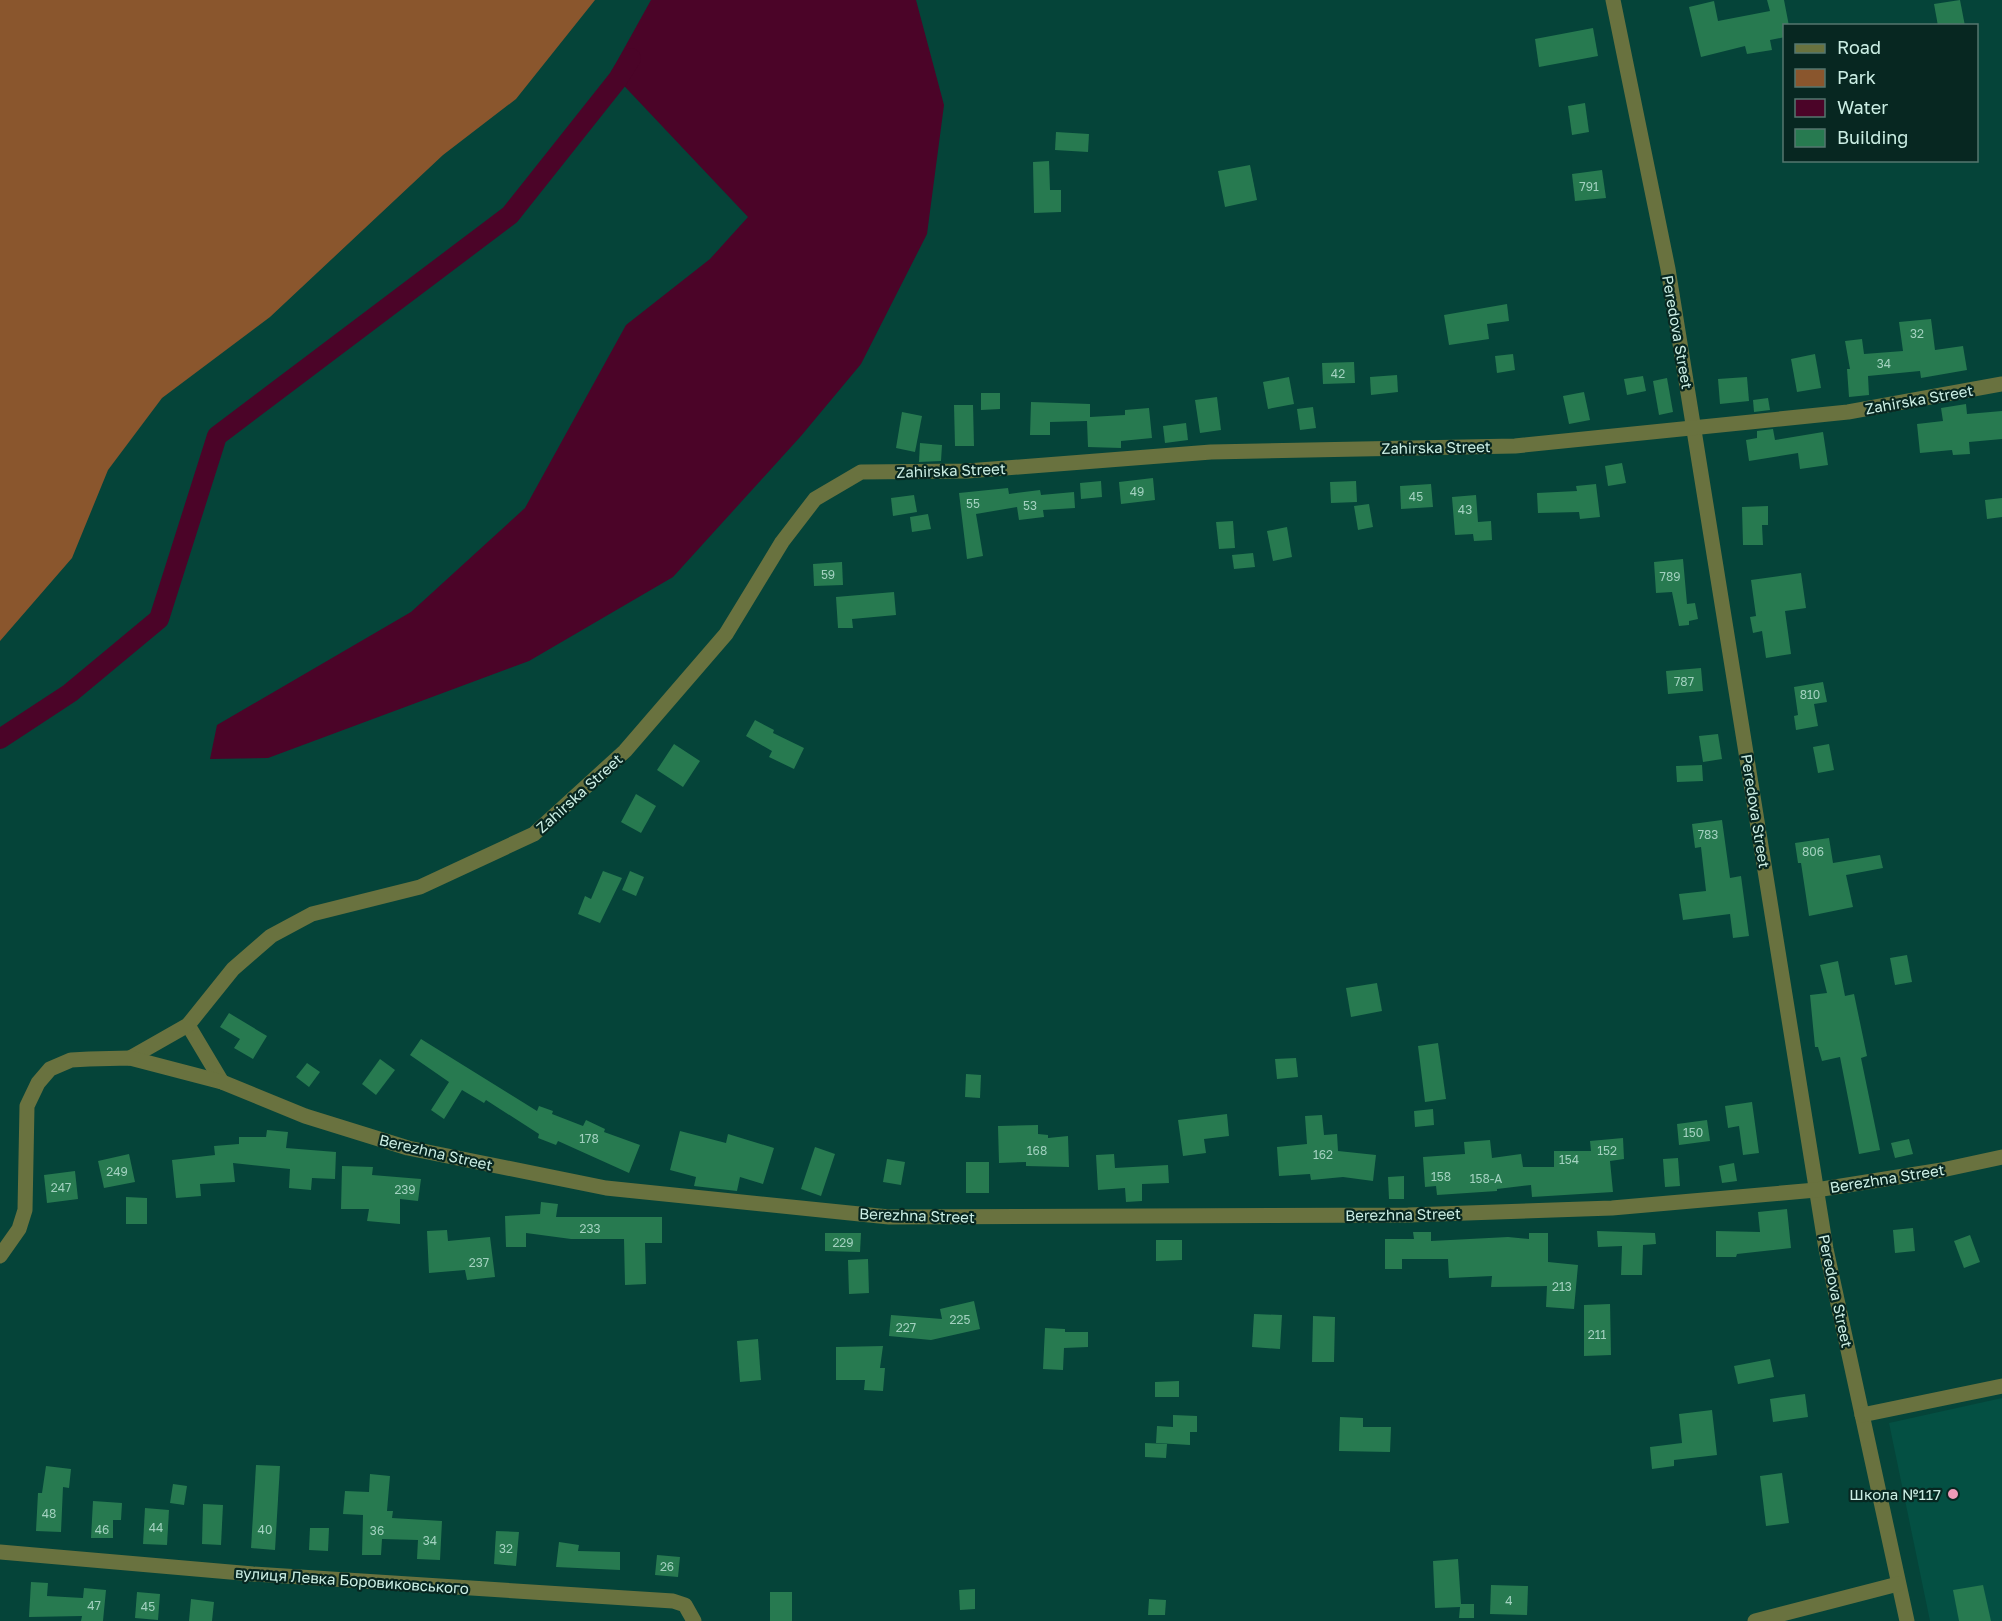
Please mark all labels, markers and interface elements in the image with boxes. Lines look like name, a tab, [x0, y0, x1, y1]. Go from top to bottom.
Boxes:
legend	[1783, 24, 1978, 162]
text: Road	[1837, 36, 1881, 58]
text: Park	[1837, 66, 1876, 88]
text: Water	[1837, 96, 1888, 118]
text: Building	[1837, 126, 1908, 148]
house number: 791	[1579, 179, 1599, 194]
street label: Peredova Street	[1659, 274, 1697, 390]
house number: 32	[1910, 326, 1924, 341]
house number: 34	[1877, 356, 1891, 371]
house number: 42	[1331, 366, 1345, 381]
street label: Zahirska Street	[1864, 381, 1974, 417]
street label: Zahirska Street	[1381, 437, 1491, 457]
street label: Zahirska Street	[896, 459, 1006, 481]
house number: 49	[1130, 484, 1144, 499]
house number: 45	[1409, 489, 1423, 504]
house number: 55	[966, 496, 980, 511]
house number: 53	[1023, 498, 1037, 513]
house number: 43	[1458, 502, 1472, 517]
house number: 59	[821, 567, 835, 582]
house number: 789	[1660, 569, 1680, 584]
house number: 787	[1674, 674, 1694, 689]
house number: 810	[1800, 687, 1820, 702]
street label: Zahirska Street	[532, 750, 626, 836]
street label: Peredova Street	[1738, 753, 1774, 869]
house number: 783	[1698, 827, 1718, 842]
house number: 806	[1802, 844, 1824, 859]
house number: 150	[1683, 1125, 1703, 1140]
street label: Berezhna Street	[378, 1130, 494, 1174]
house number: 178	[579, 1131, 599, 1146]
house number: 168	[1027, 1143, 1047, 1158]
house number: 152	[1597, 1143, 1617, 1158]
house number: 162	[1313, 1147, 1333, 1162]
house number: 154	[1559, 1152, 1579, 1167]
street label: Berezhna Street	[1828, 1160, 1946, 1196]
house number: 249	[106, 1164, 128, 1179]
house number: 158	[1431, 1169, 1451, 1184]
house number: 158-А	[1470, 1171, 1502, 1186]
house number: 247	[51, 1180, 71, 1195]
house number: 239	[394, 1182, 416, 1197]
street label: Berezhna Street	[859, 1204, 975, 1226]
street label: Berezhna Street	[1345, 1204, 1461, 1224]
house number: 233	[579, 1221, 601, 1236]
street label: Peredova Street	[1815, 1233, 1857, 1349]
house number: 229	[832, 1235, 854, 1250]
house number: 237	[469, 1255, 489, 1270]
house number: 213	[1552, 1279, 1572, 1294]
house number: 225	[950, 1312, 970, 1327]
house number: 227	[896, 1320, 916, 1335]
house number: 211	[1588, 1327, 1606, 1342]
place label: Школа №117	[1849, 1485, 1941, 1503]
marker: Школа №117	[1946, 1487, 1960, 1501]
house number: 48	[42, 1506, 56, 1521]
house number: 44	[149, 1520, 163, 1535]
house number: 46	[95, 1522, 109, 1537]
house number: 40	[258, 1522, 272, 1537]
house number: 36	[370, 1523, 384, 1538]
house number: 34	[423, 1533, 437, 1548]
house number: 32	[499, 1541, 513, 1556]
house number: 26	[660, 1559, 674, 1574]
street label: вулиця Левка Боровиковського	[235, 1563, 469, 1597]
house number: 4	[1505, 1593, 1513, 1608]
house number: 47	[87, 1598, 101, 1613]
house number: 45	[141, 1599, 155, 1614]

